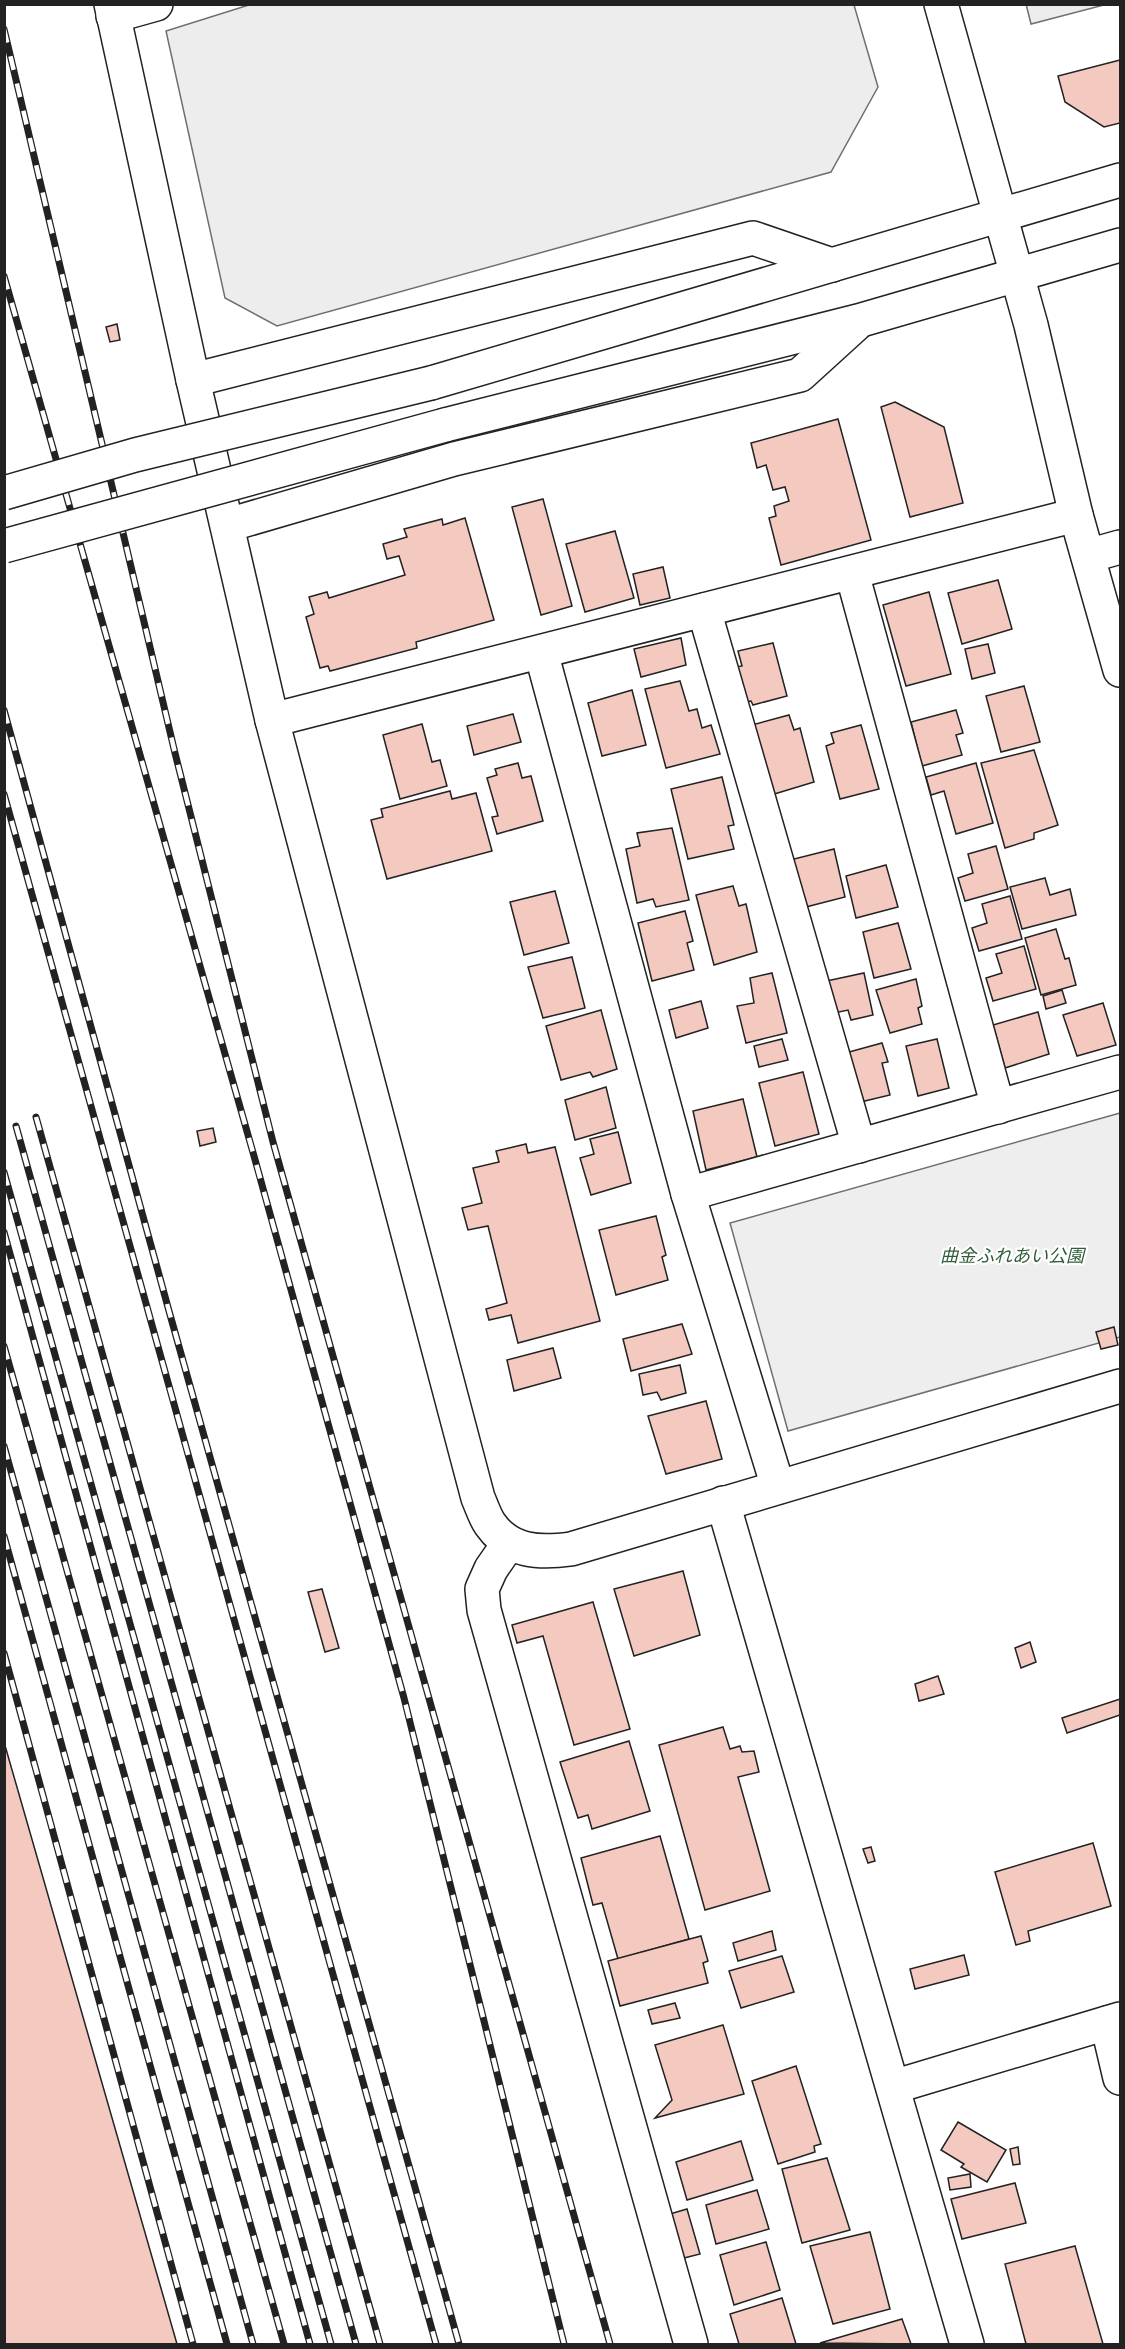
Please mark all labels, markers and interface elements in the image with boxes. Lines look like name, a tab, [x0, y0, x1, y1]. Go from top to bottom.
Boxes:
park label: 曲金ふれあい公園	[940, 1245, 1087, 1267]

